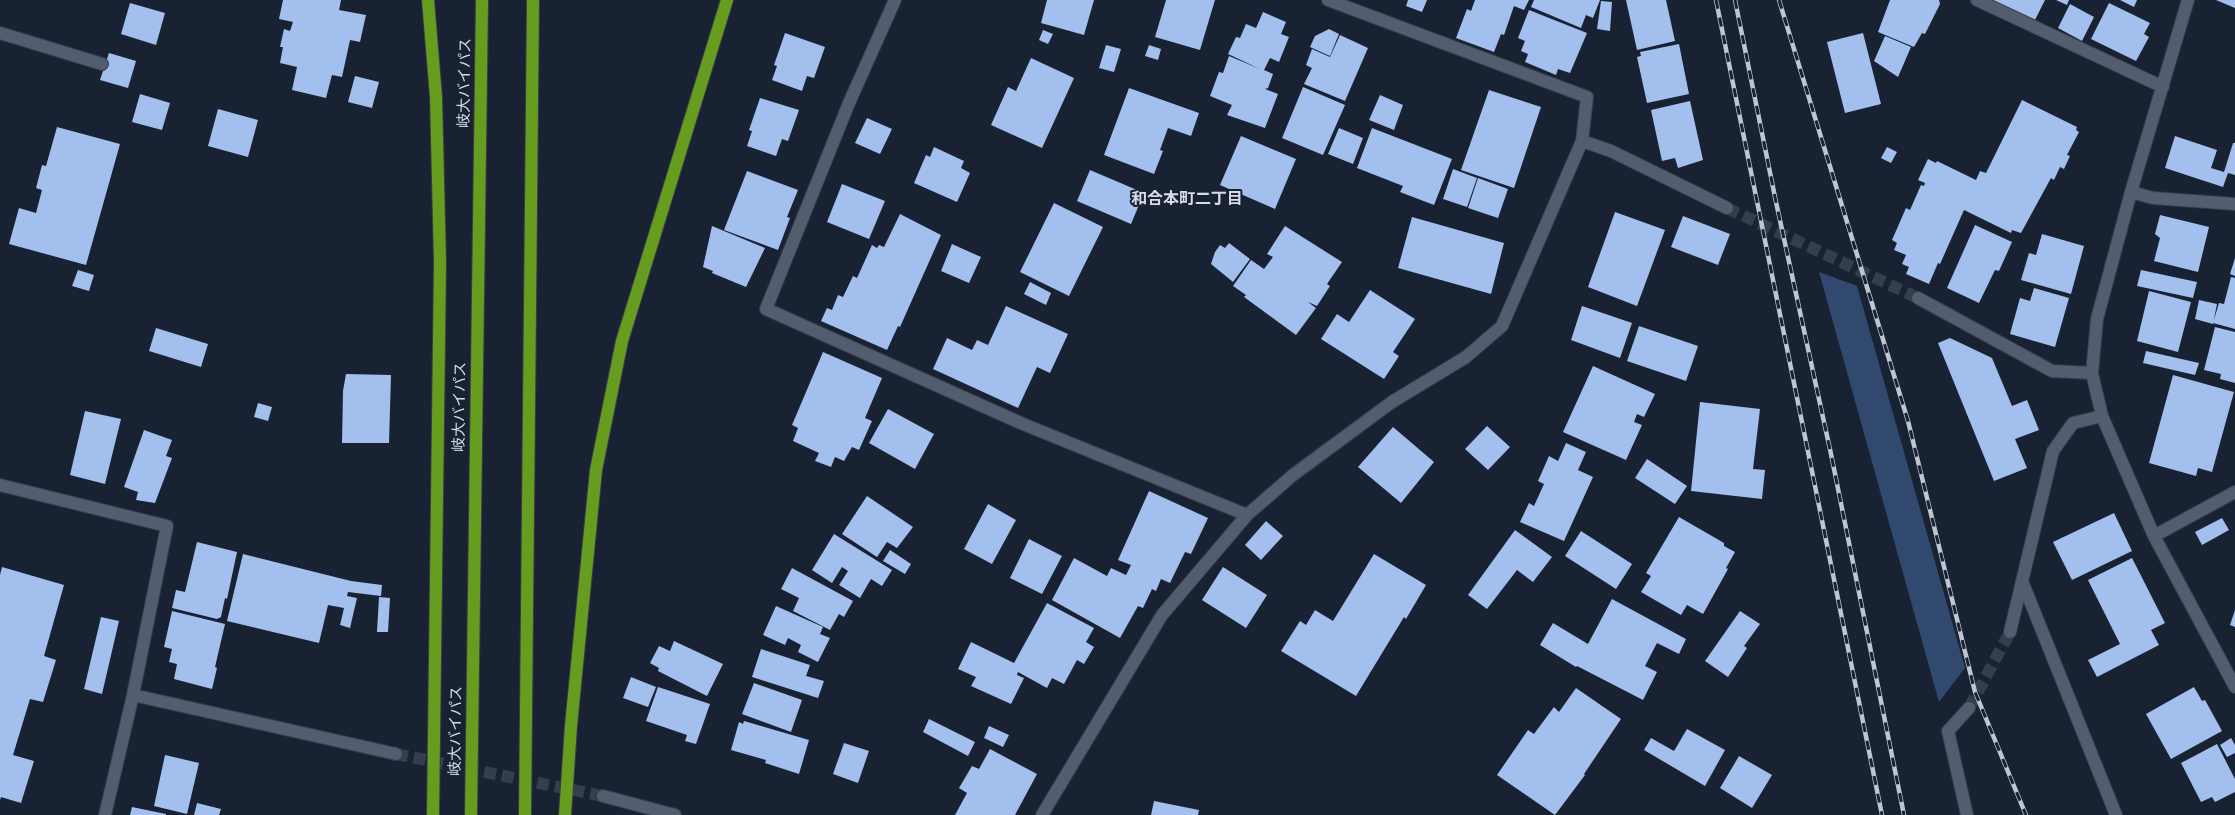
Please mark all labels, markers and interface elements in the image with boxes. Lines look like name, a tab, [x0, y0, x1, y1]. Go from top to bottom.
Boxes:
street label: 岐大バイパス	[455, 38, 475, 128]
district label: 和合本町二丁目	[1131, 189, 1243, 209]
street label: 岐大バイパス	[450, 362, 470, 452]
street label: 岐大バイパス	[446, 686, 466, 776]

